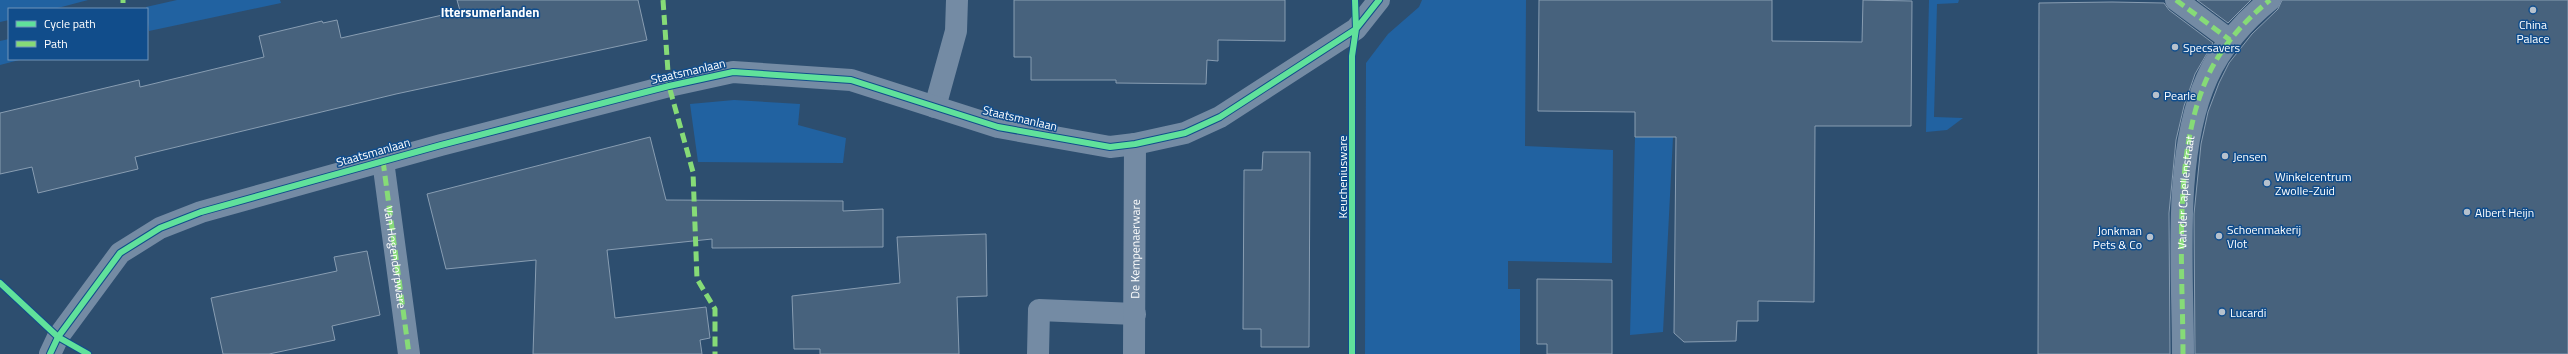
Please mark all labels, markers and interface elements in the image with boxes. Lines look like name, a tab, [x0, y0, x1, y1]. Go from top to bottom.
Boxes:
district label: Ittersumerlanden	[441, 2, 539, 22]
marker: China Palace	[2528, 5, 2538, 15]
legend	[8, 8, 148, 60]
text: Cycle path	[44, 14, 96, 33]
place label: China Palace	[2516, 15, 2550, 48]
text: Path	[44, 34, 68, 53]
place label: Specsavers	[2183, 38, 2241, 57]
marker: Specsavers	[2170, 42, 2180, 52]
street label: Staatsmanlaan	[649, 53, 727, 89]
place label: Pearle	[2164, 86, 2196, 105]
marker: Pearle	[2151, 90, 2161, 100]
street label: Staatsmanlaan	[981, 100, 1059, 136]
street label: Staatsmanlaan	[334, 132, 412, 172]
street label: Van der Capellenstraat	[2172, 133, 2199, 249]
street label: Keucheniusware	[1333, 136, 1352, 218]
place label: Jensen	[2233, 147, 2267, 166]
marker: Jensen	[2220, 151, 2230, 161]
place label: Winkelcentrum Zwolle-Zuid	[2275, 167, 2352, 200]
marker: Winkelcentrum Zwolle-Zuid	[2262, 178, 2272, 188]
street label: De Kempenaerware	[1125, 199, 1144, 299]
place label: Albert Heijn	[2475, 203, 2534, 222]
street label: Van Hogendorpware	[380, 205, 412, 310]
marker: Albert Heijn	[2462, 207, 2472, 217]
place label: Schoenmakerij Vlot	[2227, 220, 2301, 253]
place label: Jonkman Pets & Co	[2093, 221, 2142, 254]
marker: Schoenmakerij Vlot	[2214, 231, 2224, 241]
marker: Jonkman Pets & Co	[2145, 232, 2155, 242]
place label: Lucardi	[2230, 303, 2266, 322]
marker: Lucardi	[2217, 307, 2227, 317]

